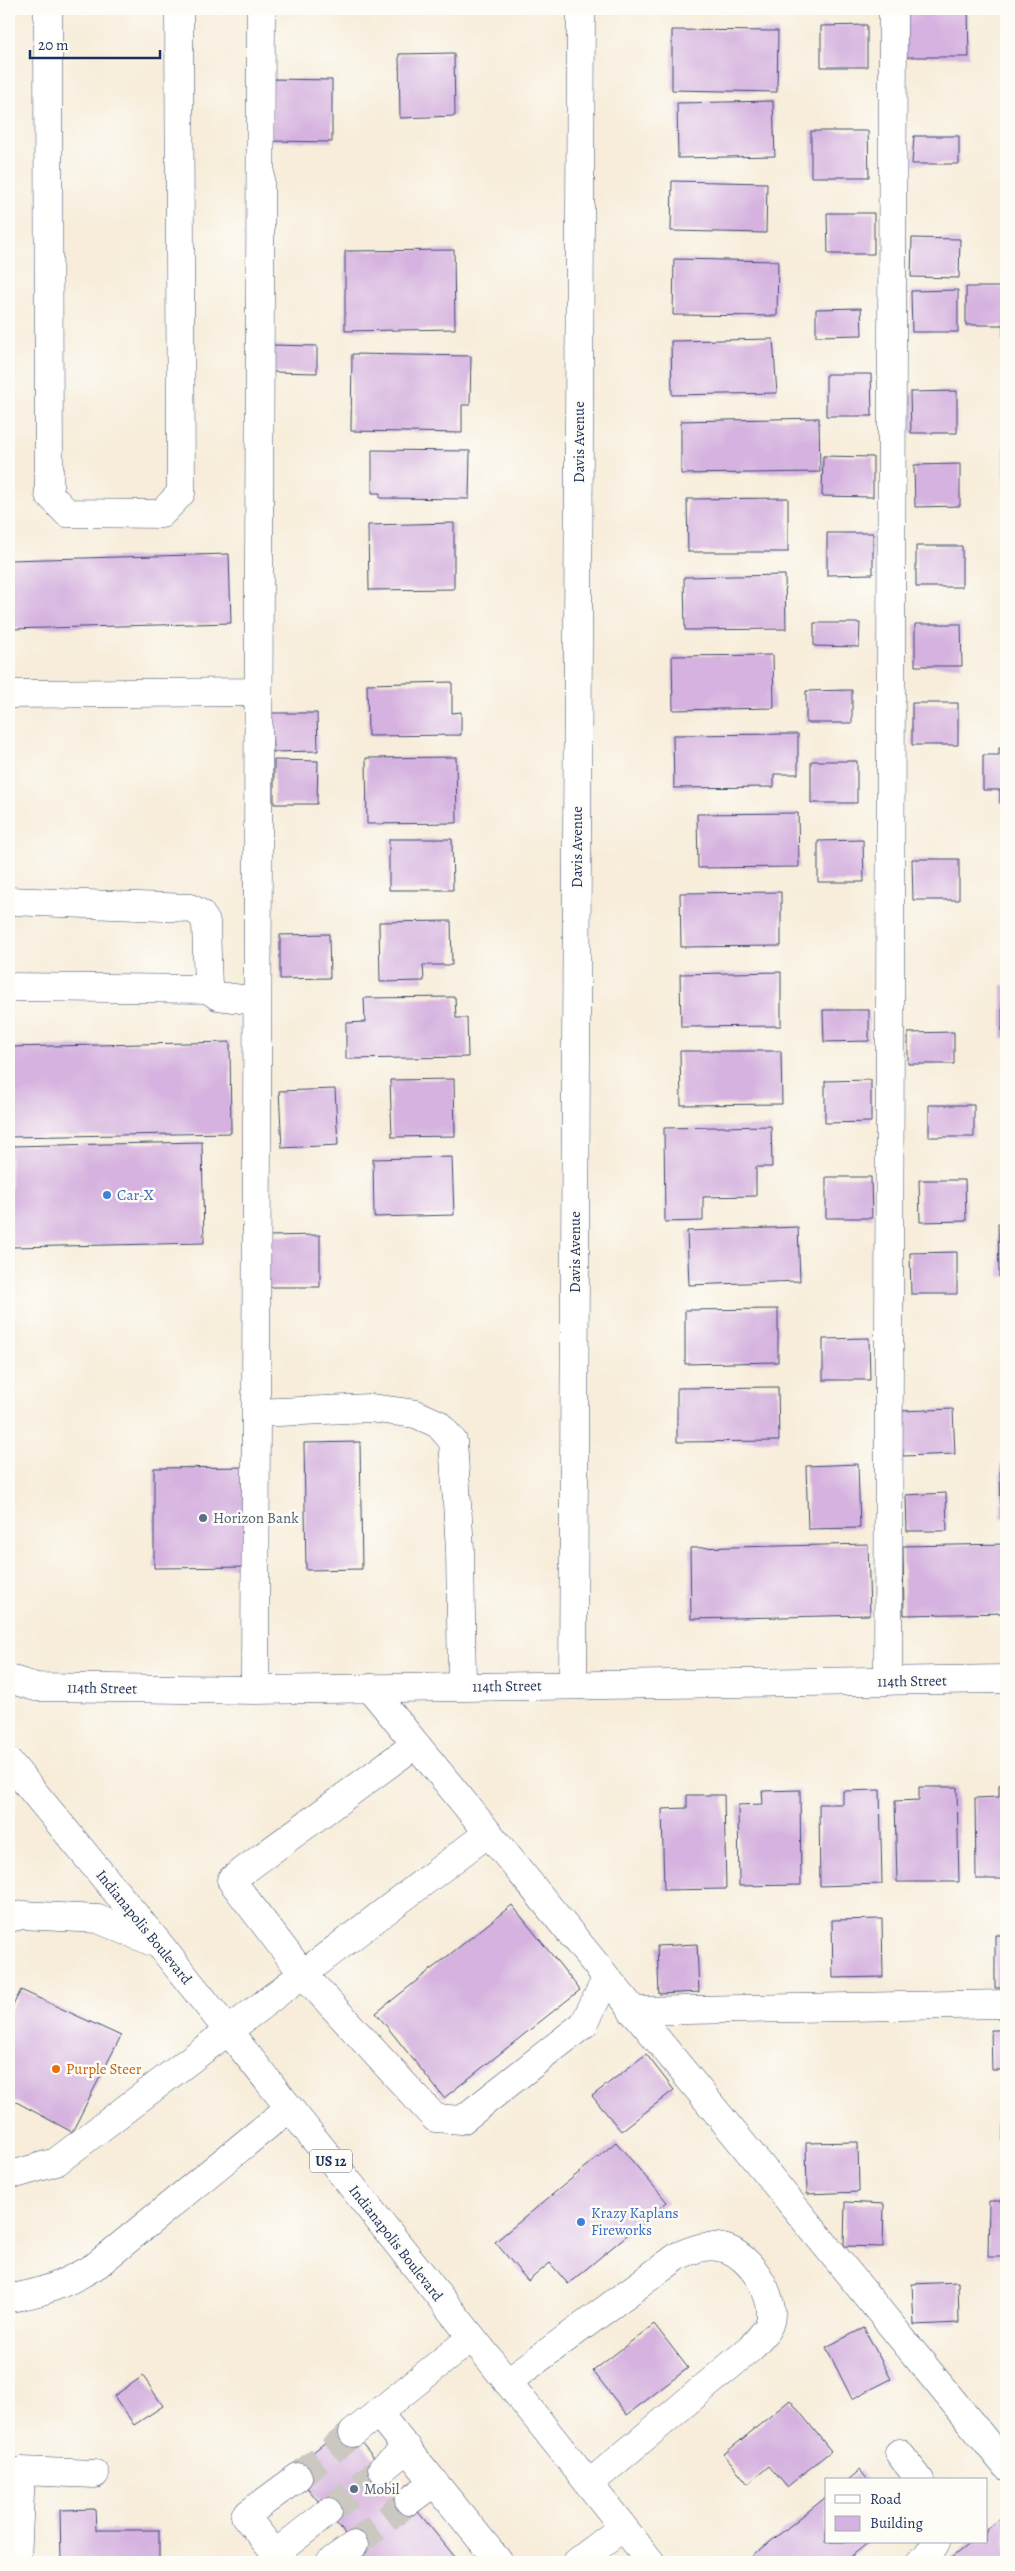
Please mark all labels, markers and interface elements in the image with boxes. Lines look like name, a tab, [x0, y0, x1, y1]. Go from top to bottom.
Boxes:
scale bar	[30, 28, 160, 60]
text: 20 m	[38, 35, 69, 55]
street label: Davis Avenue	[569, 401, 589, 483]
street label: Davis Avenue	[567, 806, 587, 888]
place label: Car-X	[117, 1185, 154, 1205]
marker: Car-X	[101, 1189, 113, 1201]
street label: Davis Avenue	[565, 1211, 585, 1293]
place label: Horizon Bank	[213, 1508, 299, 1528]
marker: Horizon Bank	[197, 1512, 209, 1524]
street label: 114th Street	[877, 1670, 947, 1692]
street label: 114th Street	[472, 1675, 542, 1697]
street label: 114th Street	[67, 1677, 137, 1699]
street label: Indianapolis Boulevard	[92, 1865, 197, 1989]
place label: Purple Steer	[66, 2059, 142, 2079]
marker: Purple Steer	[50, 2063, 62, 2075]
road number: US 12	[310, 2150, 352, 2172]
street label: Indianapolis Boulevard	[344, 2181, 448, 2306]
place label: Krazy Kaplans Fireworks	[591, 2203, 679, 2240]
marker: Krazy Kaplans Fireworks	[575, 2216, 587, 2228]
legend	[825, 2478, 988, 2544]
place label: Mobil	[364, 2479, 400, 2499]
marker: Mobil	[348, 2483, 360, 2495]
text: Road	[870, 2489, 902, 2509]
text: Building	[870, 2513, 923, 2533]

